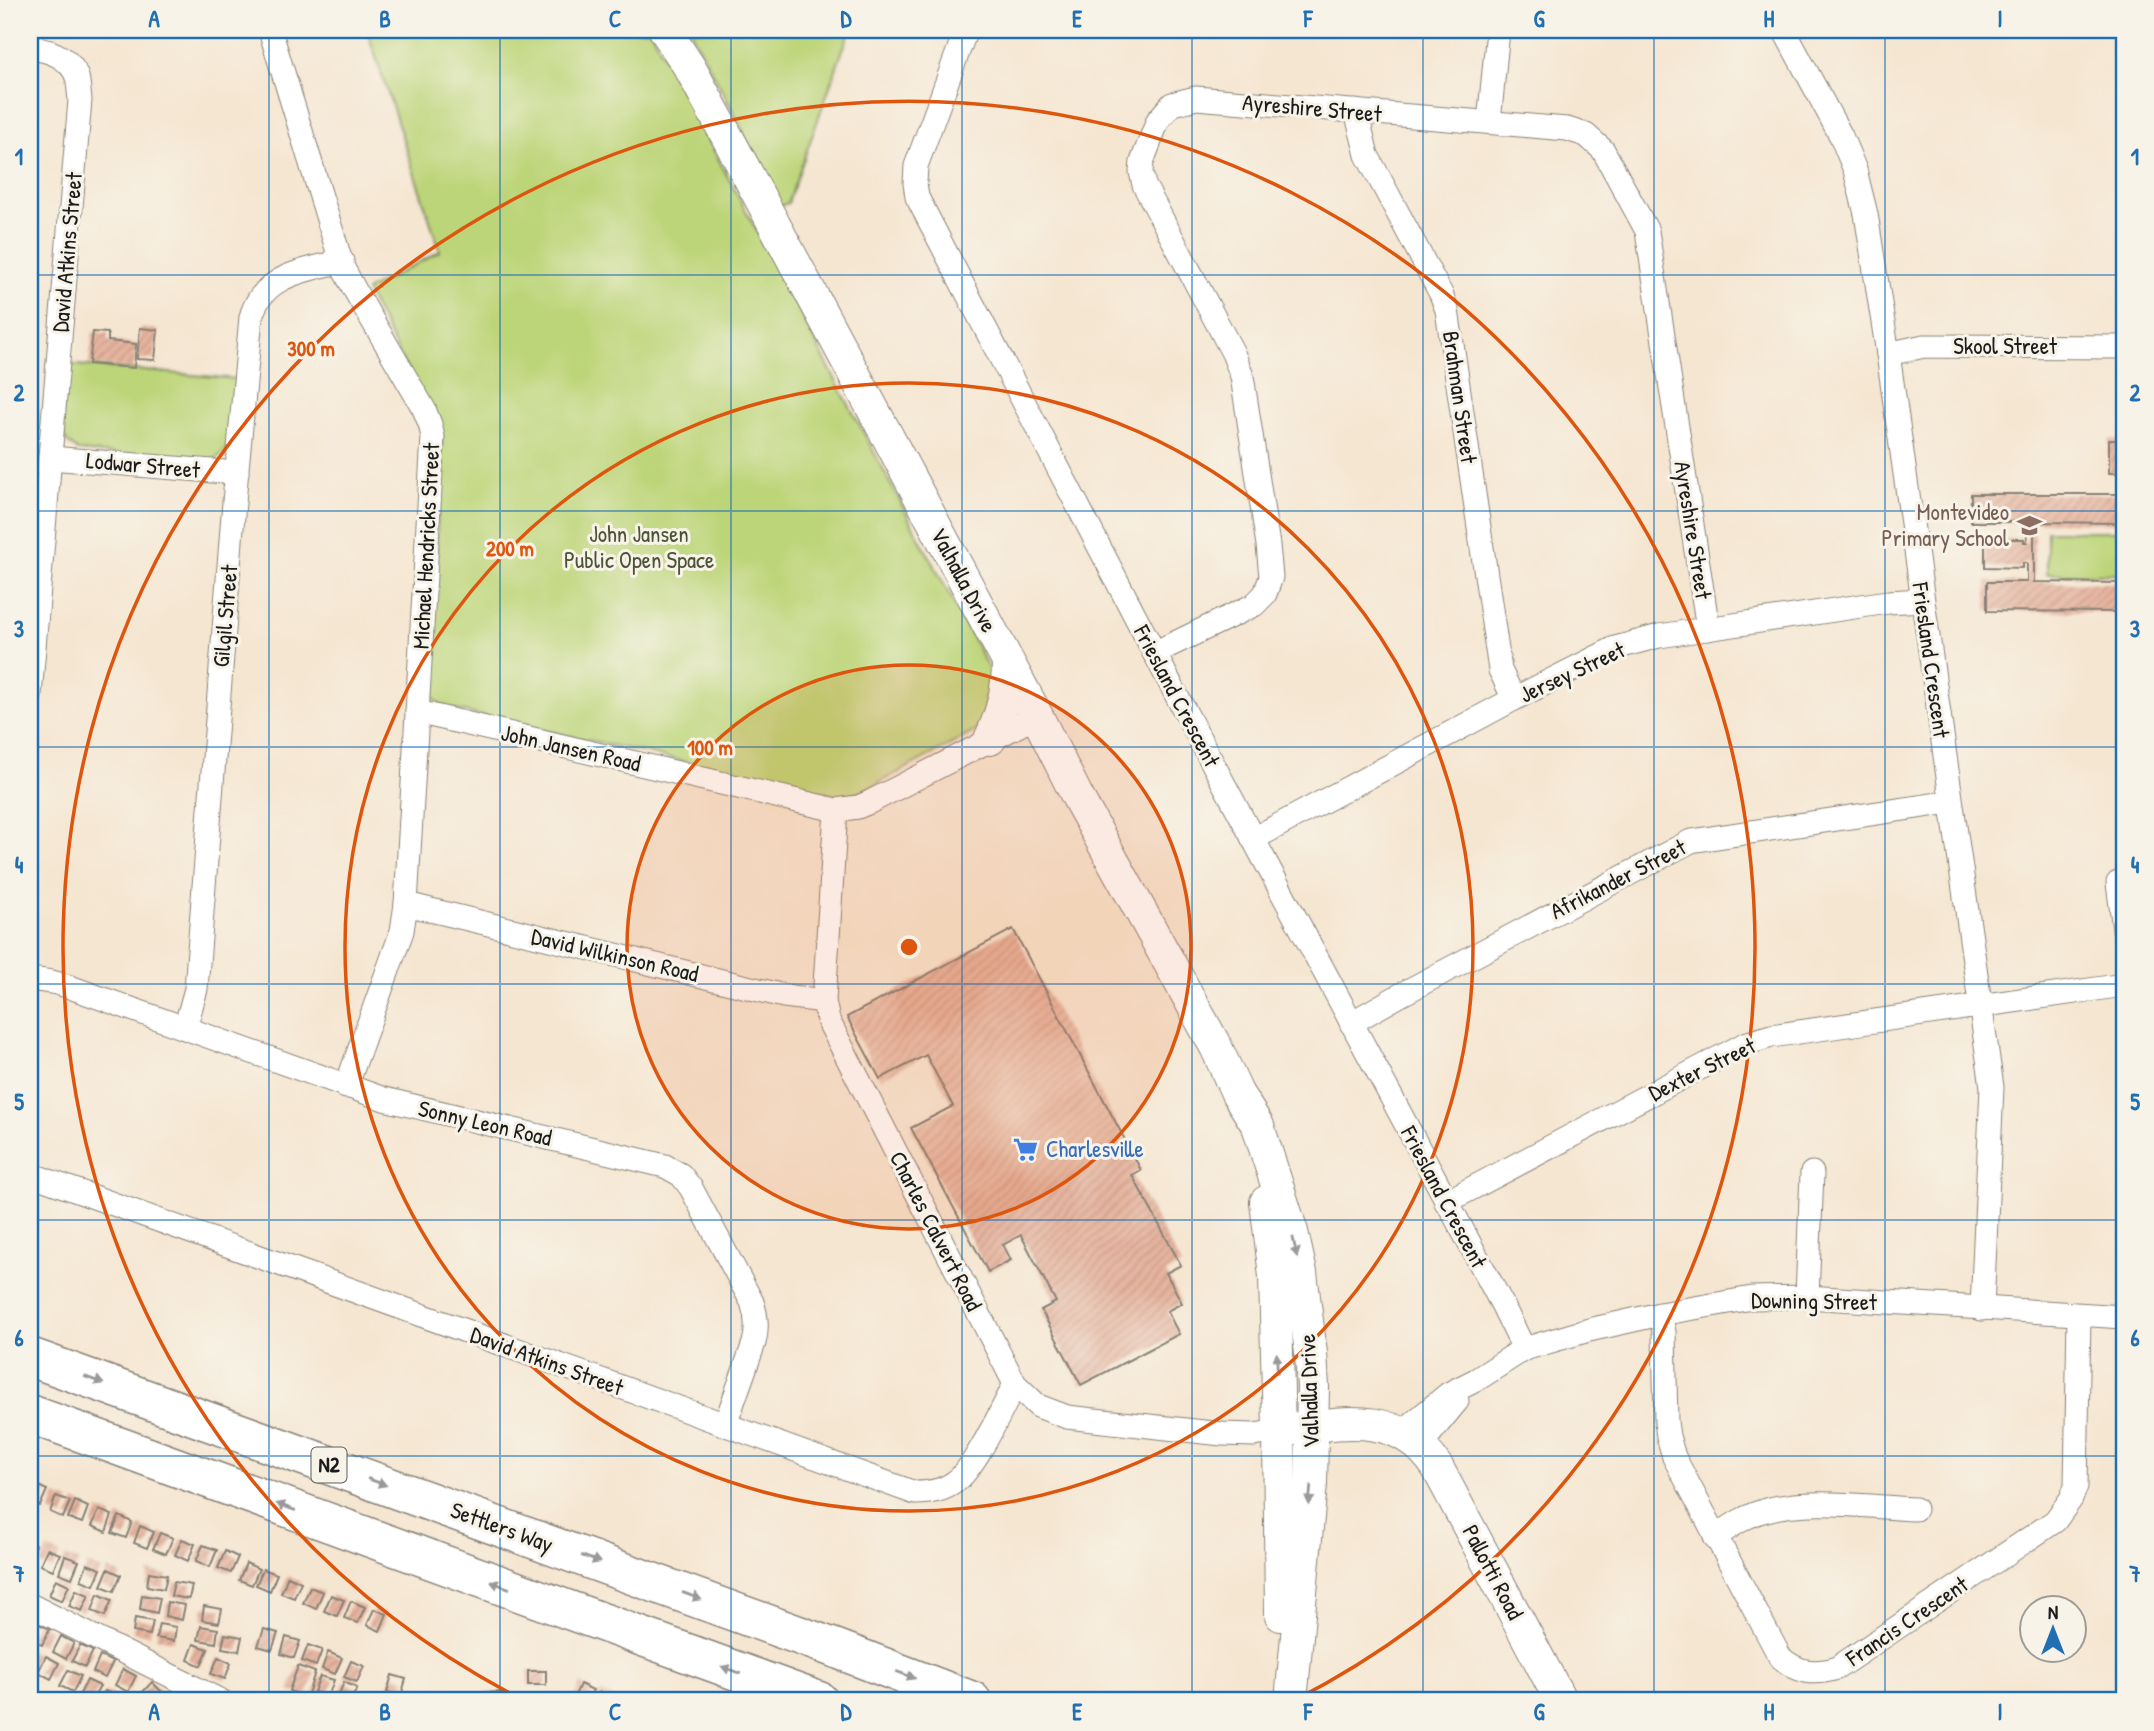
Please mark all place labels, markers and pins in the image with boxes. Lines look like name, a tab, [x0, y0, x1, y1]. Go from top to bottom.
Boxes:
place label: Montevideo Primary School	[1882, 496, 2010, 553]
school or university icon: Montevideo Primary School	[2015, 511, 2043, 539]
centre of rings	[897, 935, 921, 959]
place label: Charlesville	[1046, 1133, 1144, 1164]
supermarket icon: Charlesville	[1012, 1135, 1040, 1163]

